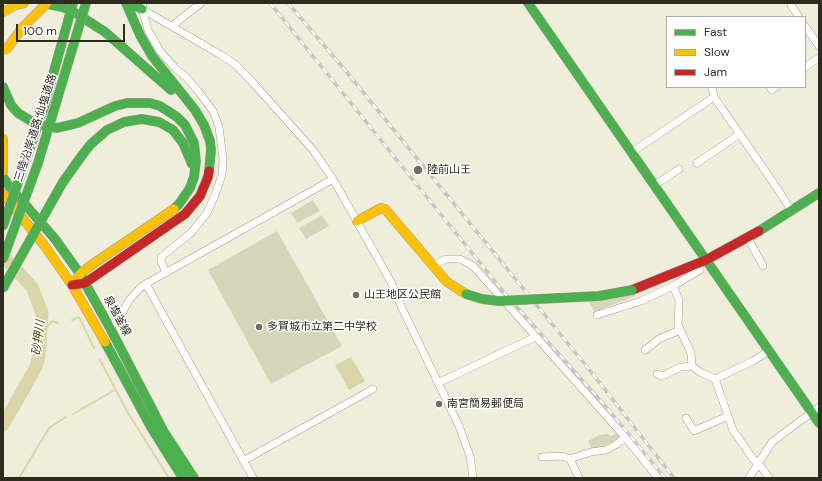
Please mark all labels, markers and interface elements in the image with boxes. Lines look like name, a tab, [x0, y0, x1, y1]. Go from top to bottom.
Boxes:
scale bar	[18, 16, 127, 42]
legend	[666, 16, 806, 88]
text: 100 m	[23, 23, 57, 39]
text: Fast	[704, 24, 727, 40]
text: Slow	[704, 44, 730, 60]
text: Jam	[704, 64, 727, 80]
street label: 三陸沿岸道路;仙塩道路	[12, 72, 60, 184]
place label: 陸前山王	[427, 163, 471, 177]
marker: 陸前山王	[412, 164, 424, 176]
place label: 山王地区公民館	[364, 288, 441, 302]
marker: 山王地区公民館	[351, 290, 361, 300]
street label: 泉塩釜線	[101, 294, 133, 338]
water label: 砂押川	[30, 319, 48, 357]
place label: 多賀城市立第二中学校	[267, 320, 377, 334]
marker: 多賀城市立第二中学校	[254, 322, 264, 332]
place label: 南宮簡易郵便局	[447, 397, 524, 411]
marker: 南宮簡易郵便局	[434, 399, 444, 409]

